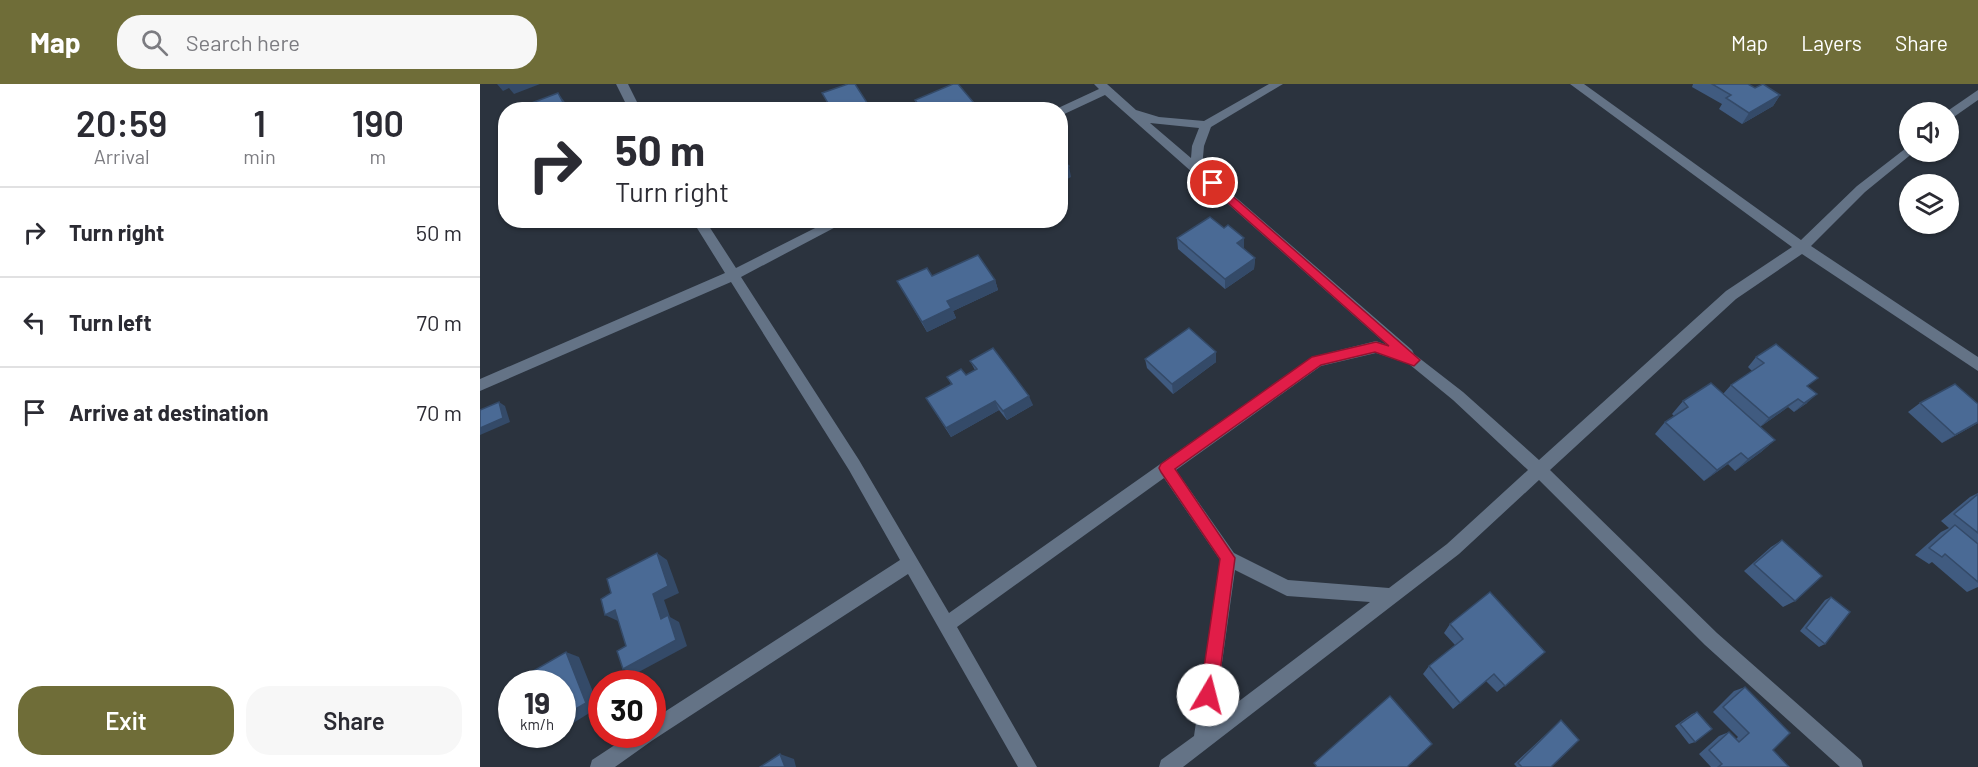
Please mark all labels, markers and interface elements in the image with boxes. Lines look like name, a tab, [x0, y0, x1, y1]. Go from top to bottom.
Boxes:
search box	[117, 15, 537, 69]
text: Map	[30, 25, 81, 59]
icon: search	[138, 26, 171, 59]
text: Search here	[186, 29, 300, 55]
text: Map	[1731, 30, 1768, 55]
text: Layers	[1801, 30, 1862, 55]
text: Share	[1895, 30, 1948, 55]
text: 20:59	[76, 101, 167, 144]
text: 1	[253, 101, 266, 144]
text: 190	[352, 101, 404, 144]
map controls	[1899, 102, 1959, 234]
button: sound	[1899, 102, 1959, 162]
text: 50 m	[615, 124, 705, 174]
icon: right	[516, 126, 594, 204]
text: Arrival	[94, 144, 150, 168]
text: min	[243, 144, 276, 168]
text: m	[370, 144, 386, 168]
pin	[1187, 157, 1238, 208]
icon: arrive	[1196, 166, 1229, 199]
button: layers	[1899, 174, 1959, 234]
text: Turn right	[615, 175, 729, 207]
icon: right	[18, 216, 51, 249]
text: Turn right	[69, 219, 164, 245]
text: 50 m	[416, 219, 462, 245]
icon: left	[18, 306, 51, 339]
text: Turn left	[69, 309, 152, 335]
text: 70 m	[417, 309, 462, 335]
icon: arrive	[18, 396, 51, 429]
text: Arrive at destination	[69, 399, 268, 425]
text: 70 m	[417, 399, 462, 425]
position arrow	[1176, 663, 1240, 727]
speed limit sign: 30	[588, 670, 666, 748]
text: 19	[524, 684, 550, 720]
button: Exit	[18, 686, 234, 755]
button: Share	[246, 686, 462, 755]
text: km/h	[520, 715, 554, 733]

